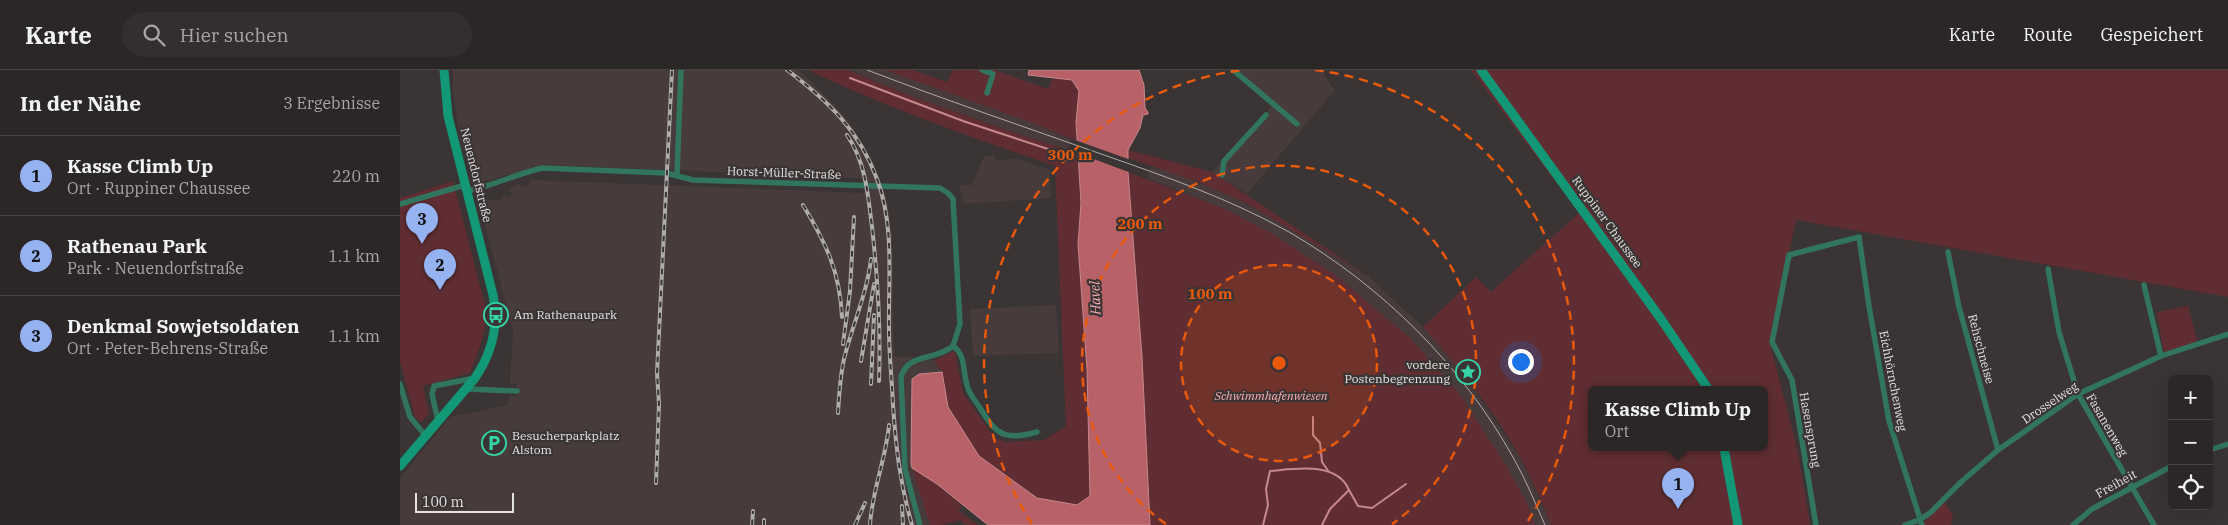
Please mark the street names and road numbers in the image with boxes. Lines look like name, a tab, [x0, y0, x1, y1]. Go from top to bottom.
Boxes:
street label: Neuendorfstraße	[457, 126, 495, 224]
street label: Horst-Müller-Straße	[727, 163, 841, 182]
street label: Ruppiner Chaussee	[1569, 173, 1646, 271]
street label: Rehschneise	[1965, 312, 1998, 385]
street label: Eichhörnchenweg	[1876, 329, 1911, 433]
street label: Drosselweg	[2019, 378, 2081, 427]
street label: Hasensprung	[1796, 391, 1825, 469]
street label: Fasanenweg	[2083, 391, 2132, 459]
street label: Freiheit	[2093, 466, 2139, 501]

